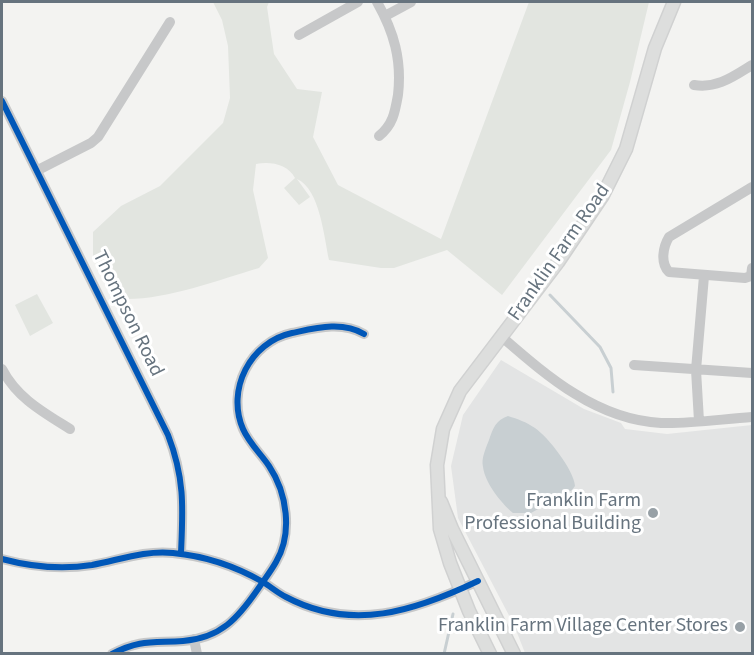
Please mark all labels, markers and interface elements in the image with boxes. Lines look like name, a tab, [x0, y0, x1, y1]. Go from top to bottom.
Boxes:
street label: Franklin Farm Road	[504, 180, 616, 326]
street label: Thompson Road	[86, 247, 168, 381]
place label: Franklin Farm Professional Building	[464, 490, 641, 537]
marker: Franklin Farm Professional Building	[646, 506, 660, 520]
place label: Franklin Farm Village Center Stores	[438, 615, 728, 639]
marker: Franklin Farm Village Center Stores	[733, 620, 747, 634]

